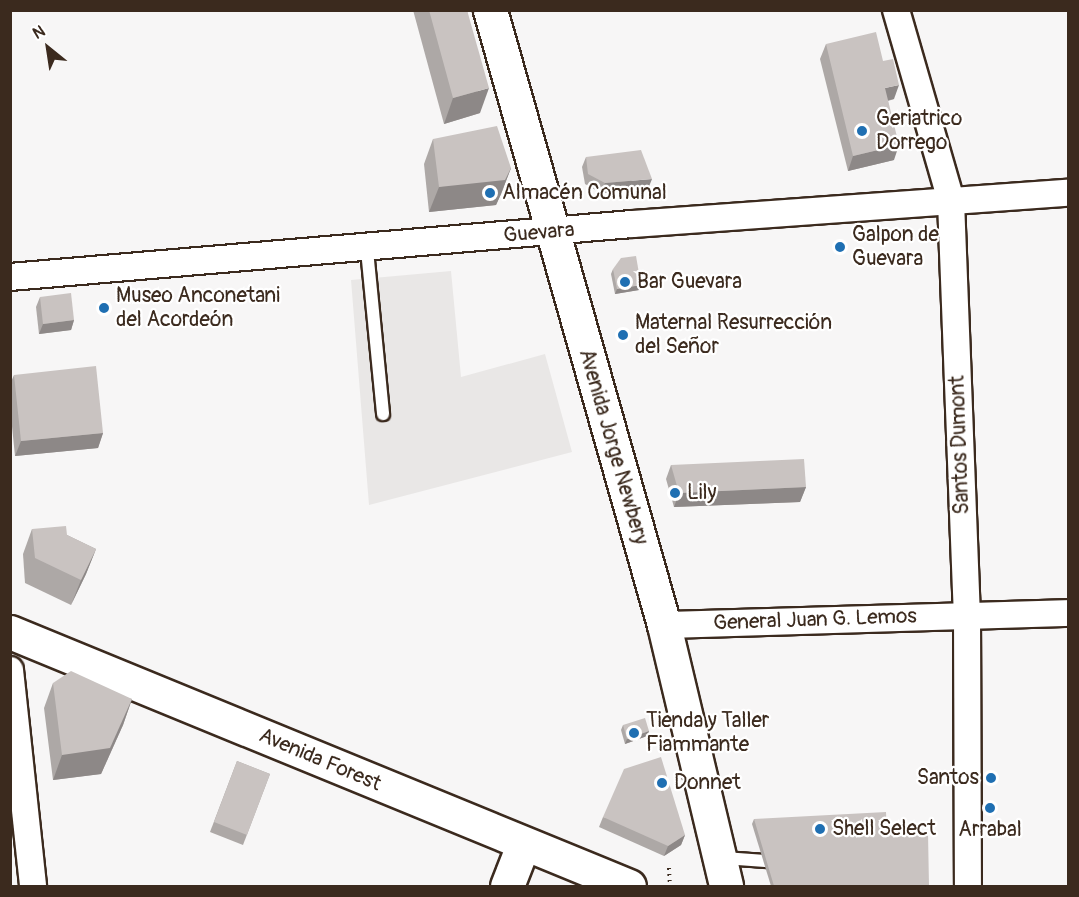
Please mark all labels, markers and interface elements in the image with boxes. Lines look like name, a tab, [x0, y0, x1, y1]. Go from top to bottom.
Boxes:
north arrow	[18, 18, 78, 78]
text: N	[29, 21, 49, 44]
place label: Geriatrico Dorrego	[876, 106, 962, 156]
marker: Geriatrico Dorrego	[853, 122, 871, 140]
place label: Almacén Comunal	[502, 180, 667, 206]
marker: Almacén Comunal	[483, 186, 497, 200]
street label: Guevara	[502, 217, 576, 249]
place label: Galpon de Guevara	[852, 222, 939, 272]
marker: Galpon de Guevara	[833, 240, 847, 254]
place label: Bar Guevara	[637, 269, 742, 295]
marker: Bar Guevara	[618, 275, 632, 289]
place label: Museo Anconetani del Acordeón	[116, 283, 280, 333]
marker: Museo Anconetani del Acordeón	[97, 301, 111, 315]
place label: Maternal Resurrección del Señor	[635, 310, 832, 360]
marker: Maternal Resurrección del Señor	[616, 328, 630, 342]
street label: Avenida Jorge Newbery	[573, 346, 653, 548]
street label: Santos Dumont	[945, 375, 975, 515]
place label: Lily	[687, 480, 717, 506]
marker: Lily	[668, 486, 682, 500]
street label: General Juan G. Lemos	[713, 604, 917, 636]
place label: Tienda y Taller Fiammante	[646, 708, 769, 758]
street label: Avenida Forest	[255, 723, 385, 797]
marker: Tienda y Taller Fiammante	[627, 726, 641, 740]
place label: Santos	[917, 765, 979, 791]
place label: Donnet	[674, 770, 741, 796]
marker: Santos	[984, 771, 998, 785]
marker: Donnet	[655, 776, 669, 790]
marker: Arrabal	[983, 801, 997, 815]
place label: Shell Select	[832, 816, 936, 842]
place label: Arrabal	[958, 817, 1022, 843]
marker: Shell Select	[813, 822, 827, 836]

